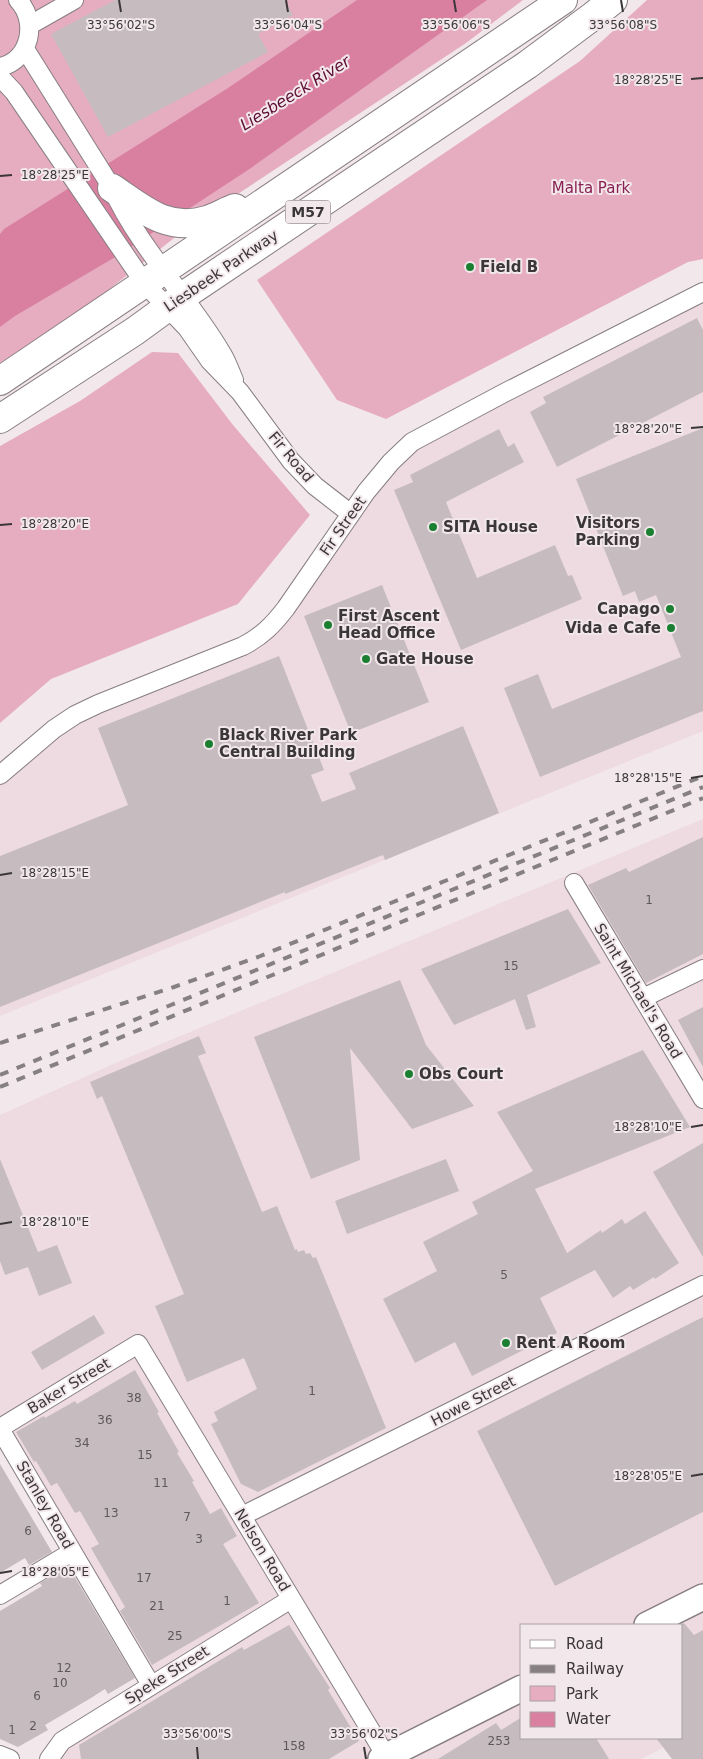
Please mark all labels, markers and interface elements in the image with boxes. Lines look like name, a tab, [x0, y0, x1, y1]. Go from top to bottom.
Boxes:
text: 33°56'02"S	[87, 18, 155, 32]
text: 33°56'04"S	[254, 18, 322, 32]
text: 33°56'06"S	[422, 18, 490, 32]
text: 33°56'08"S	[589, 18, 657, 32]
water label: Liesbeeck River	[237, 51, 355, 134]
text: 18°28'25"E	[614, 73, 682, 87]
text: 18°28'25"E	[21, 168, 89, 182]
park label: Malta Park	[552, 179, 631, 197]
road number: M57	[286, 200, 330, 223]
street label: Liesbeek Parkway	[161, 226, 282, 316]
place label: Field B	[480, 258, 538, 276]
marker: Field B	[464, 261, 476, 273]
text: 18°28'20"E	[614, 422, 682, 436]
street label: Fir Road	[265, 428, 317, 486]
street label: Fir Street	[316, 493, 370, 559]
place label: Visitors Parking	[575, 514, 640, 549]
text: 18°28'20"E	[21, 517, 89, 531]
place label: SITA House	[443, 518, 538, 536]
marker: SITA House	[427, 521, 439, 533]
marker: Visitors Parking	[644, 526, 656, 538]
place label: Capago	[597, 600, 660, 618]
marker: Capago	[664, 603, 676, 615]
place label: First Ascent Head Office	[338, 607, 440, 642]
marker: First Ascent Head Office	[322, 619, 334, 631]
place label: Vida e Cafe	[565, 619, 661, 637]
marker: Vida e Cafe	[665, 622, 677, 634]
place label: Gate House	[376, 650, 474, 668]
marker: Gate House	[360, 653, 372, 665]
place label: Black River Park Central Building	[219, 726, 358, 761]
marker: Black River Park Central Building	[203, 738, 215, 750]
text: 18°28'15"E	[614, 771, 682, 785]
text: 18°28'15"E	[21, 866, 89, 880]
house number: 1	[645, 893, 653, 907]
street label: Saint Michael's Road	[590, 920, 686, 1062]
house number: 15	[503, 959, 519, 973]
place label: Obs Court	[419, 1065, 503, 1083]
marker: Obs Court	[403, 1068, 415, 1080]
text: 18°28'10"E	[614, 1120, 682, 1134]
text: 18°28'10"E	[21, 1215, 89, 1229]
house number: 5	[500, 1268, 508, 1282]
place label: Rent A Room	[516, 1334, 625, 1352]
marker: Rent A Room	[500, 1337, 512, 1349]
street label: Baker Street	[24, 1354, 114, 1418]
street label: Howe Street	[428, 1372, 518, 1430]
house number: 1	[308, 1384, 316, 1398]
house number: 38	[126, 1391, 142, 1405]
house number: 36	[97, 1413, 113, 1427]
house number: 34	[74, 1436, 90, 1450]
house number: 15	[137, 1448, 153, 1462]
street label: Stanley Road	[13, 1458, 77, 1552]
text: 18°28'05"E	[614, 1469, 682, 1483]
house number: 11	[153, 1476, 169, 1490]
street label: Nelson Road	[230, 1505, 294, 1595]
house number: 13	[103, 1506, 119, 1520]
house number: 7	[183, 1510, 191, 1524]
house number: 6	[24, 1524, 32, 1538]
house number: 3	[195, 1532, 203, 1546]
text: 18°28'05"E	[21, 1565, 89, 1579]
house number: 17	[136, 1571, 152, 1585]
house number: 1	[223, 1594, 231, 1608]
house number: 21	[149, 1599, 165, 1613]
legend	[520, 1624, 683, 1739]
house number: 25	[167, 1629, 183, 1643]
text: Road	[566, 1635, 604, 1653]
street label: Speke Street	[122, 1642, 213, 1708]
text: Railway	[566, 1660, 624, 1678]
house number: 12	[56, 1661, 72, 1675]
house number: 10	[52, 1676, 68, 1690]
text: Park	[566, 1685, 599, 1703]
house number: 6	[33, 1689, 41, 1703]
text: Water	[566, 1710, 611, 1728]
house number: 2	[29, 1719, 37, 1733]
house number: 1	[8, 1723, 16, 1737]
text: 33°56'00"S	[163, 1727, 231, 1741]
text: 33°56'02"S	[330, 1727, 398, 1741]
house number: 253	[488, 1734, 510, 1748]
house number: 158	[283, 1739, 305, 1753]

